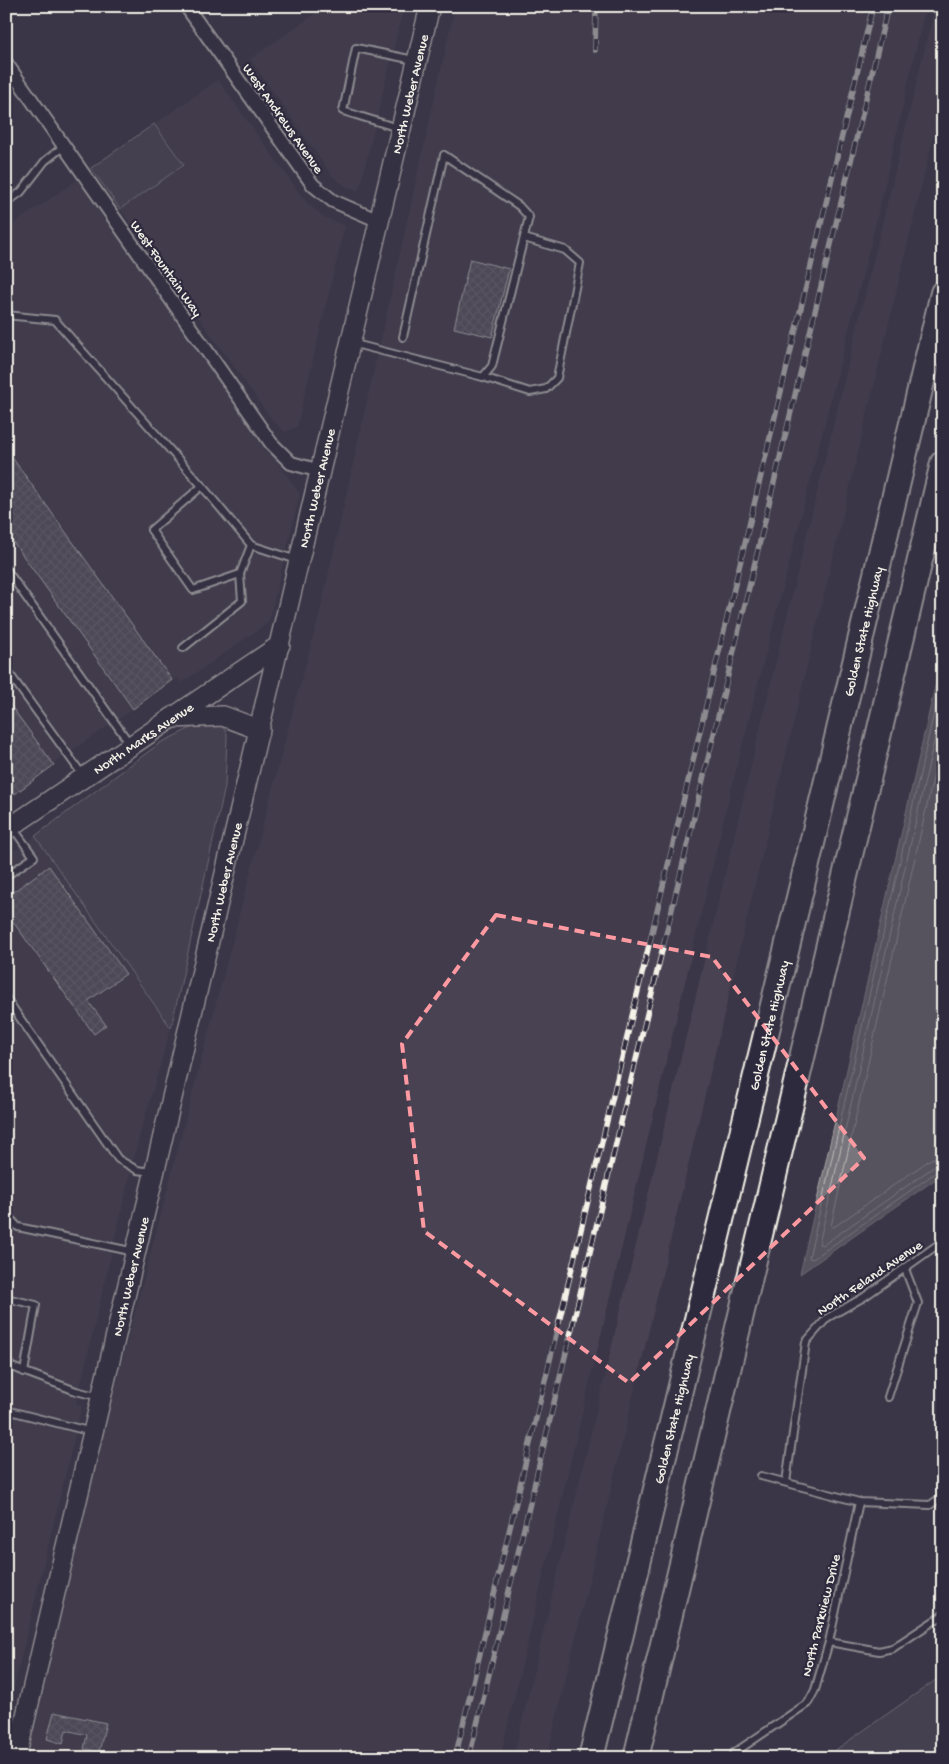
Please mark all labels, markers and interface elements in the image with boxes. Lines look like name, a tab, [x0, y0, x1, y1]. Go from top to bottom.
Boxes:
street label: North Weber Avenue	[389, 32, 434, 156]
street label: West Andrews Avenue	[238, 61, 327, 178]
street label: West Fountain Way	[125, 218, 205, 321]
street label: North Weber Avenue	[296, 426, 341, 550]
street label: Golden State Highway	[841, 565, 889, 698]
street label: North Marks Avenue	[91, 699, 198, 780]
street label: North Weber Avenue	[203, 821, 248, 944]
street label: Golden State Highway	[747, 959, 795, 1092]
street label: North Weber Avenue	[110, 1215, 155, 1338]
street label: North Feland Avenue	[814, 1237, 927, 1321]
street label: Golden State Highway	[652, 1353, 699, 1486]
street label: North Parkview Drive	[799, 1552, 846, 1679]

